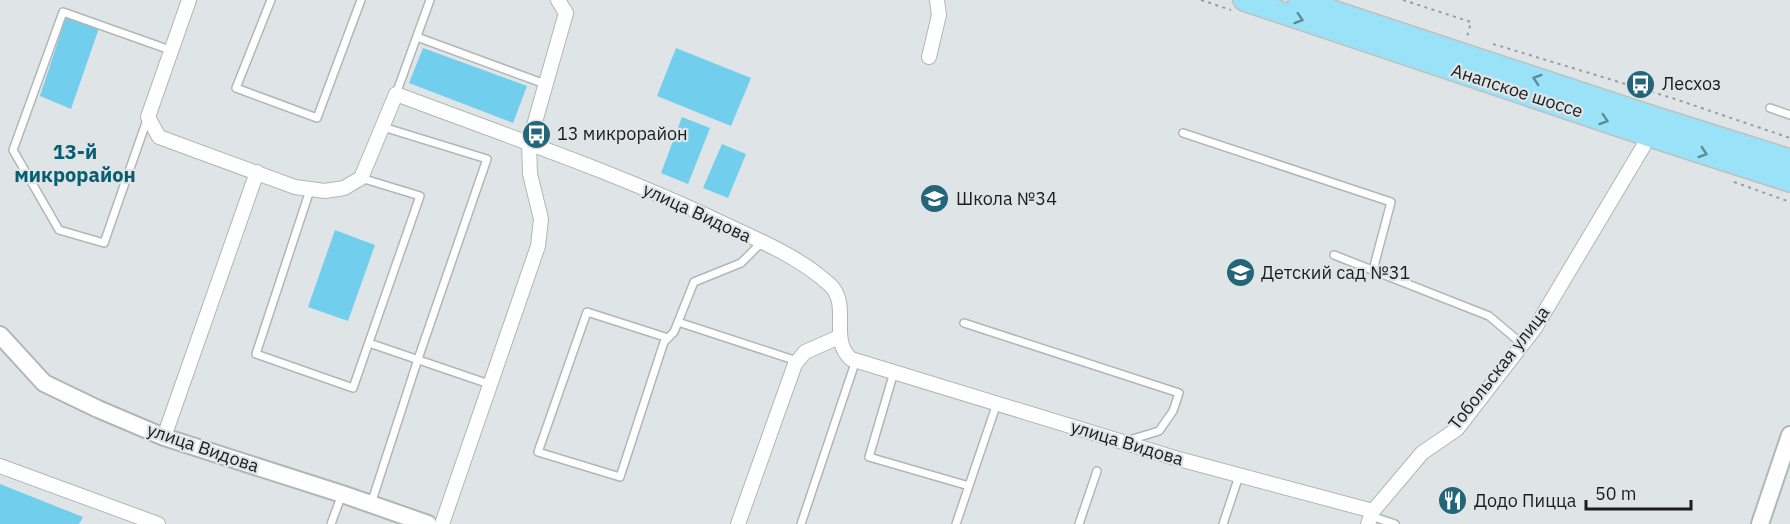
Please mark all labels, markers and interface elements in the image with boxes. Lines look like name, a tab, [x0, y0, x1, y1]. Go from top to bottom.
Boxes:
one-way arrow	[1293, 11, 1304, 24]
street label: Анапское шоссе	[1448, 58, 1586, 123]
bus stop icon: Лесхоз	[1625, 68, 1657, 100]
place label: Лесхоз	[1662, 72, 1721, 95]
one-way arrow	[1532, 74, 1543, 86]
one-way arrow	[1598, 113, 1608, 126]
bus stop icon: 13 микрорайон	[520, 118, 552, 150]
place label: 13 микрорайон	[557, 122, 688, 145]
district label: 13-й микрорайон	[14, 138, 136, 188]
one-way arrow	[1697, 146, 1708, 158]
street label: улица Видова	[639, 177, 755, 248]
school or university icon: Школа №34	[919, 183, 951, 215]
place label: Школа №34	[956, 187, 1057, 210]
school or university icon: Детский сад №31	[1224, 257, 1256, 289]
place label: Детский сад №31	[1261, 261, 1410, 284]
street label: Тобольская улица	[1443, 301, 1554, 434]
street label: улица Видова	[1068, 414, 1187, 471]
street label: улица Видова	[144, 418, 263, 478]
scale bar	[1586, 473, 1691, 511]
text: 50 m	[1595, 482, 1637, 505]
restaurant icon: Додо Пицца	[1437, 485, 1469, 517]
place label: Додо Пицца	[1474, 489, 1577, 512]

